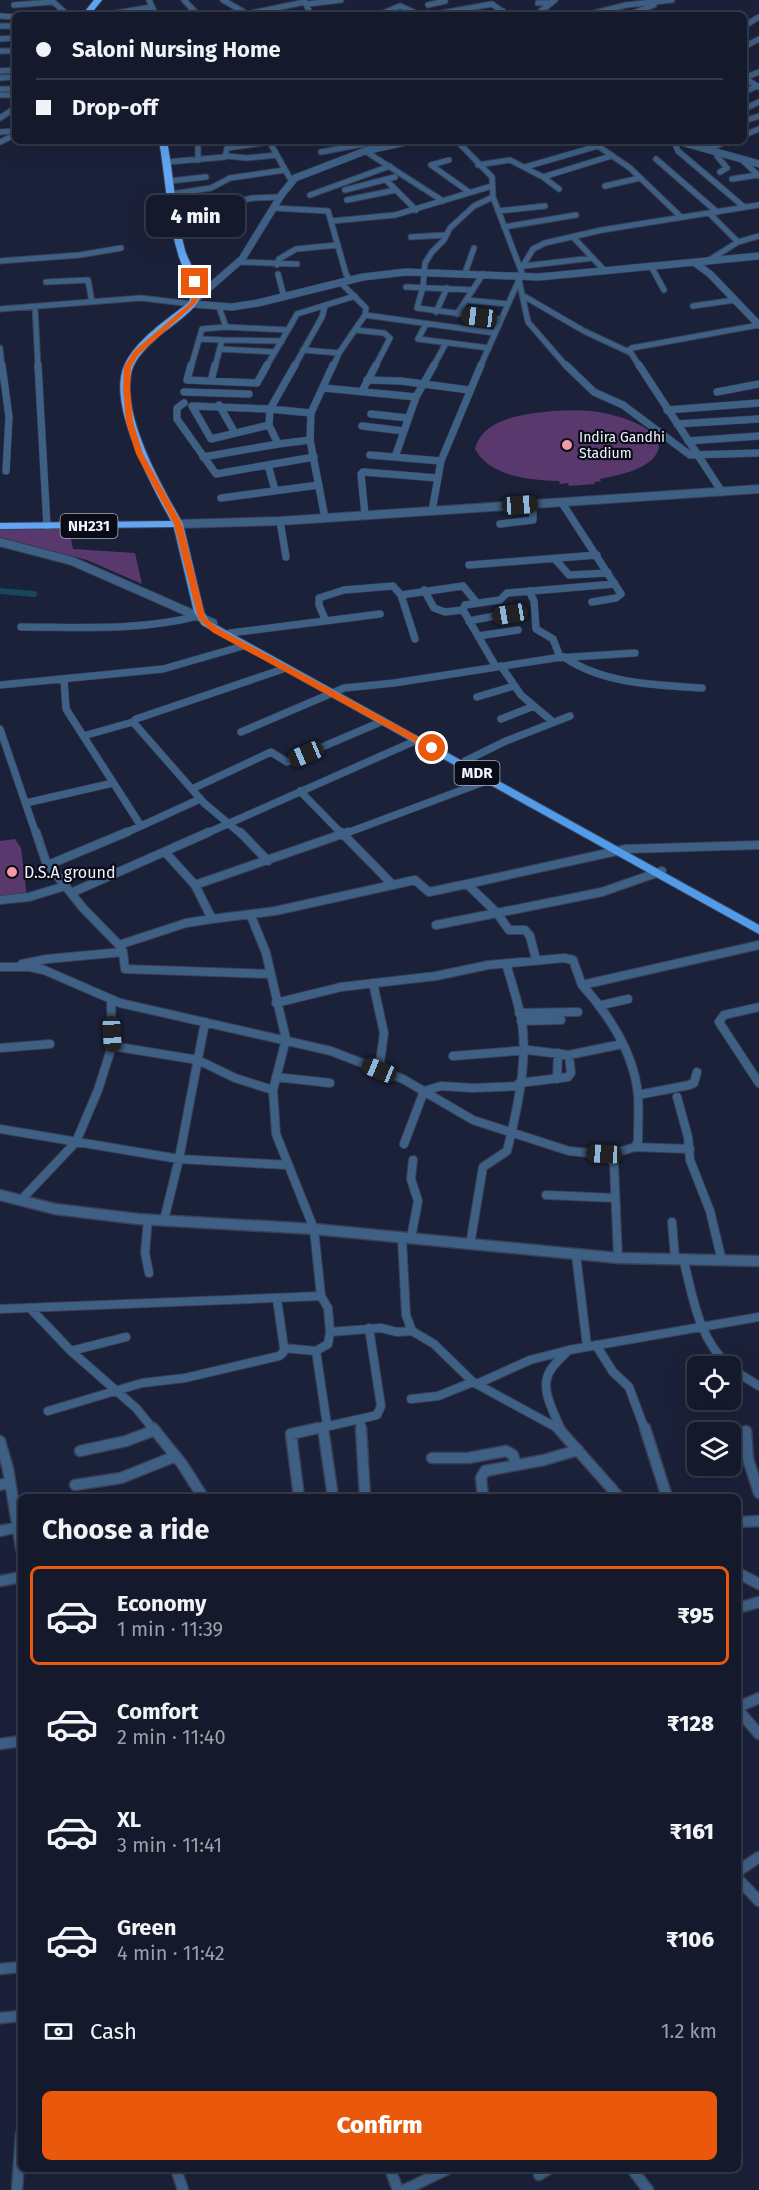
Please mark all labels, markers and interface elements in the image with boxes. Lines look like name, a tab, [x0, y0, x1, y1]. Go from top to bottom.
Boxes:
text: Saloni Nursing Home	[72, 36, 281, 63]
text: Drop-off	[72, 94, 158, 121]
callout: 4 min	[146, 195, 244, 237]
text: 4 min	[170, 204, 221, 228]
route end	[181, 268, 208, 295]
car	[460, 306, 498, 328]
place label: Indira Gandhi Stadium	[579, 429, 665, 462]
marker: Indira Gandhi Stadium	[560, 438, 574, 452]
car	[501, 495, 539, 515]
road number: NH231	[60, 514, 118, 538]
car	[491, 602, 529, 626]
route start	[418, 734, 445, 761]
car	[286, 739, 326, 769]
road number: MDR	[454, 761, 500, 785]
place label: D.S.A ground	[24, 863, 115, 882]
marker: D.S.A ground	[5, 865, 19, 879]
car	[102, 1016, 122, 1052]
car	[359, 1055, 399, 1085]
car	[586, 1144, 622, 1164]
map controls	[687, 1356, 741, 1476]
button: locate	[687, 1356, 741, 1410]
button: layers	[687, 1422, 741, 1476]
text: Choose a ride	[42, 1514, 209, 1546]
icon: car	[45, 1589, 99, 1643]
text: Economy	[117, 1590, 206, 1617]
text: ₹95	[677, 1602, 714, 1629]
text: 1 min · 11:39	[117, 1617, 223, 1641]
icon: car	[45, 1697, 99, 1751]
text: Comfort	[117, 1698, 198, 1725]
text: ₹128	[667, 1710, 714, 1737]
text: 2 min · 11:40	[117, 1725, 226, 1749]
icon: car	[45, 1805, 99, 1859]
text: XL	[117, 1806, 141, 1833]
text: ₹161	[670, 1818, 714, 1845]
text: 3 min · 11:41	[117, 1833, 222, 1857]
icon: car	[45, 1913, 99, 1967]
text: Green	[117, 1914, 176, 1941]
text: ₹106	[666, 1926, 714, 1953]
text: 4 min · 11:42	[117, 1941, 225, 1965]
icon: cash	[42, 2015, 75, 2048]
text: Cash	[90, 2018, 137, 2045]
text: 1.2 km	[661, 2019, 717, 2043]
button: Confirm	[42, 2091, 717, 2160]

